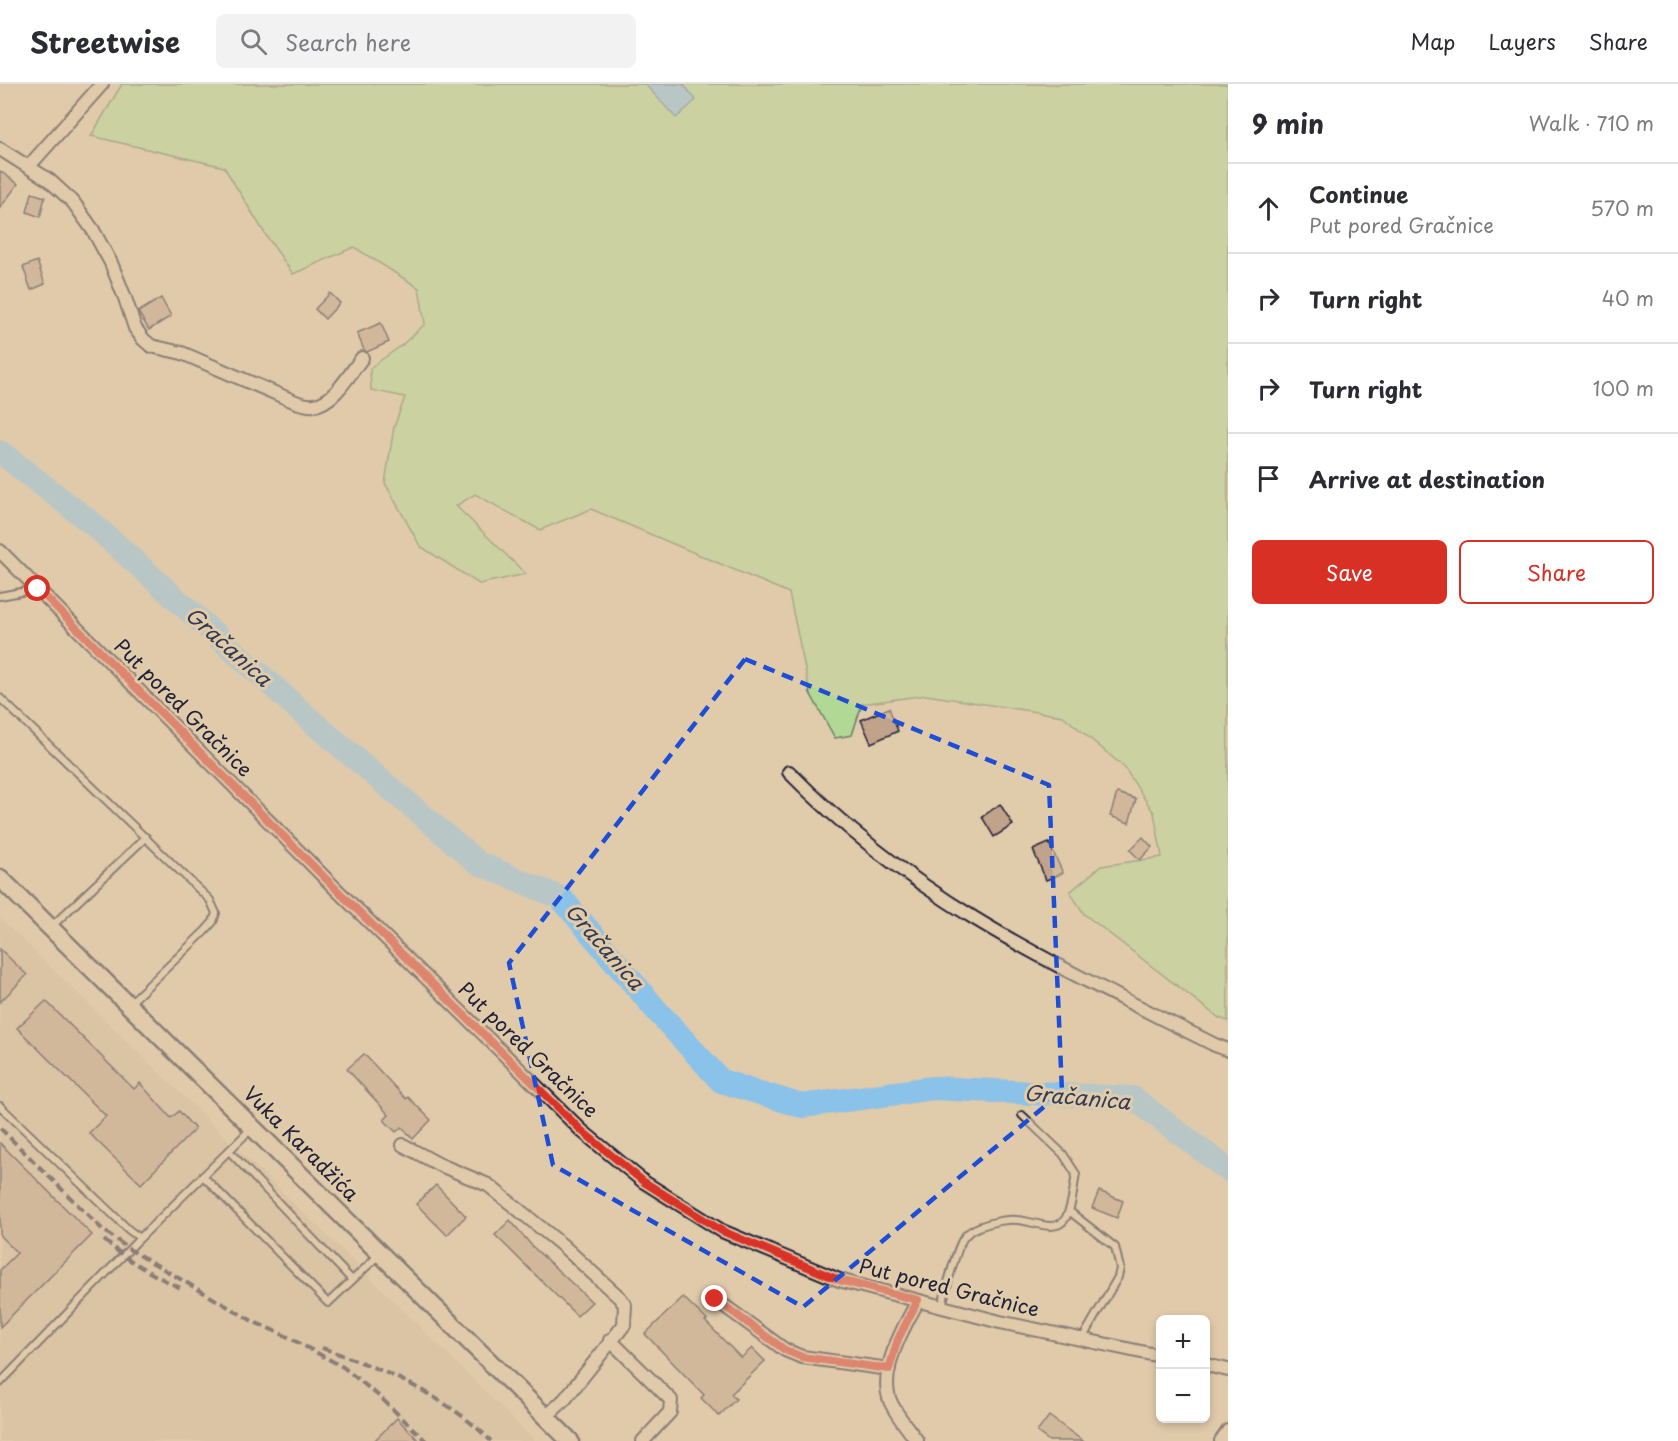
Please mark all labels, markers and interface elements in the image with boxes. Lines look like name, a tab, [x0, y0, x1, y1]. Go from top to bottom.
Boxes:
search box	[216, 14, 636, 68]
text: Streetwise	[30, 20, 180, 63]
icon: search	[237, 25, 270, 58]
text: Search here	[285, 25, 411, 58]
text: Map	[1411, 25, 1455, 57]
text: Layers	[1488, 25, 1556, 57]
text: Share	[1589, 25, 1648, 57]
text: 9 min	[1252, 104, 1324, 143]
text: Walk · 710 m	[1529, 108, 1654, 138]
text: Continue	[1309, 177, 1408, 210]
icon: ahead	[1252, 192, 1285, 225]
text: 570 m	[1590, 193, 1654, 223]
text: Put pored Gračnice	[1309, 210, 1494, 240]
icon: right	[1252, 282, 1285, 315]
text: Turn right	[1309, 282, 1422, 315]
text: 40 m	[1602, 283, 1654, 313]
icon: right	[1252, 372, 1285, 405]
text: Turn right	[1309, 372, 1422, 405]
text: 100 m	[1593, 373, 1654, 403]
icon: arrive	[1252, 462, 1285, 495]
text: Arrive at destination	[1309, 462, 1545, 495]
button: Save	[1252, 540, 1447, 604]
button: Share	[1459, 540, 1654, 604]
route start	[24, 575, 50, 601]
water label: Gračanica	[179, 598, 280, 693]
street label: Put pored Gračnice	[108, 631, 260, 783]
water label: Gračanica	[559, 895, 653, 997]
street label: Put pored Gračnice	[452, 974, 606, 1124]
water label: Gračanica	[1023, 1075, 1132, 1117]
street label: Vuka Karadžića	[237, 1079, 366, 1208]
street label: Put pored Gračnice	[856, 1250, 1043, 1324]
route end	[701, 1285, 727, 1311]
map controls	[1156, 1315, 1210, 1423]
button: +	[1156, 1315, 1210, 1369]
button: −	[1156, 1369, 1210, 1423]

